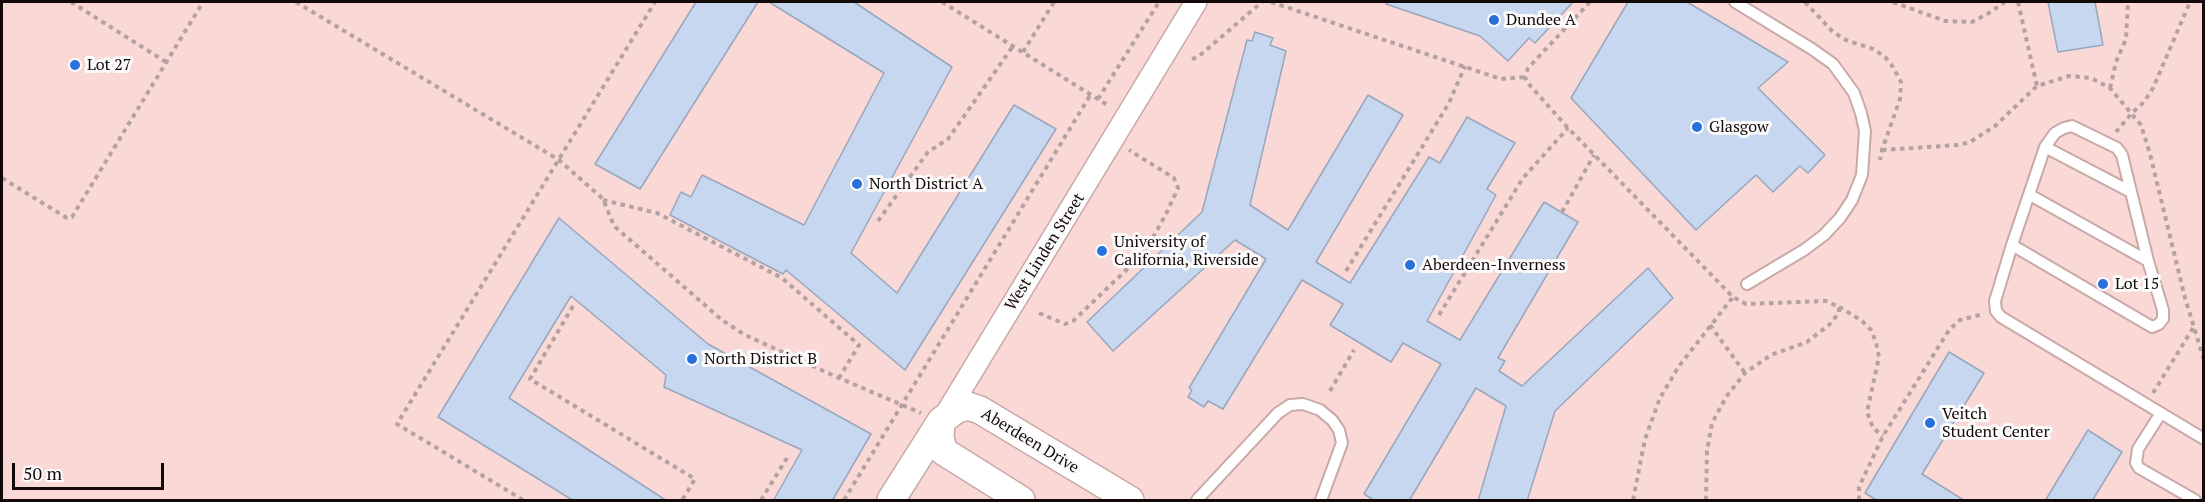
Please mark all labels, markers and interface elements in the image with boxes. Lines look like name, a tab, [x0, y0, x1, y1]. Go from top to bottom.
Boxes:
place label: Dundee A	[1506, 10, 1576, 30]
marker: Dundee A	[1487, 13, 1501, 27]
place label: Lot 27	[87, 55, 131, 75]
marker: Lot 27	[68, 58, 82, 72]
place label: Glasgow	[1709, 117, 1769, 137]
marker: Glasgow	[1690, 120, 1704, 134]
place label: North District A	[869, 174, 983, 194]
marker: North District A	[850, 177, 864, 191]
street label: West Linden Street	[1001, 190, 1089, 314]
place label: University of California, Riverside	[1114, 232, 1259, 270]
marker: University of California, Riverside	[1095, 244, 1109, 258]
place label: Aberdeen-Inverness	[1422, 255, 1566, 275]
marker: Aberdeen-Inverness	[1403, 258, 1417, 272]
place label: Lot 15	[2115, 274, 2159, 294]
marker: Lot 15	[2096, 277, 2110, 291]
place label: North District B	[704, 349, 817, 369]
marker: North District B	[685, 352, 699, 366]
street label: Aberdeen Drive	[978, 404, 1082, 478]
place label: Veitch Student Center	[1942, 404, 2050, 442]
marker: Veitch Student Center	[1923, 416, 1937, 430]
scale bar	[15, 451, 166, 489]
text: 50 m	[23, 461, 62, 485]

